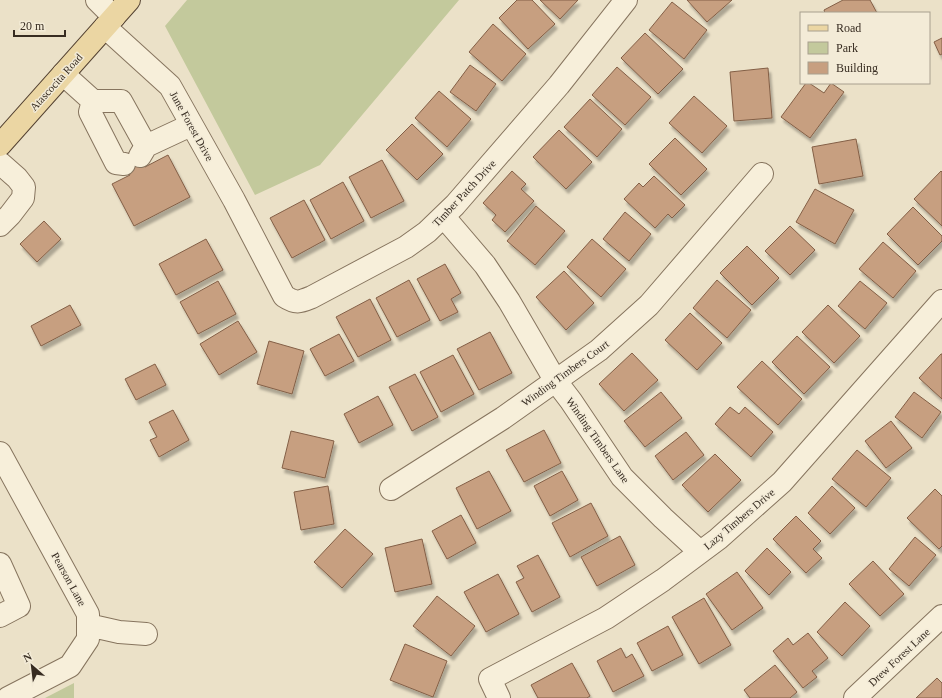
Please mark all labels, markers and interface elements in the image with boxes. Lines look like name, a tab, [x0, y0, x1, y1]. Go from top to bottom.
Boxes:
scale bar	[14, 12, 65, 38]
legend	[800, 12, 930, 84]
text: 20 m	[20, 19, 45, 33]
text: Road	[836, 21, 861, 35]
text: Park	[836, 41, 858, 55]
street label: Atascocita Road	[27, 51, 85, 113]
text: Building	[836, 61, 878, 75]
street label: June Forest Drive	[168, 89, 216, 163]
street label: Timber Patch Drive	[430, 157, 498, 229]
street label: Winding Timbers Court	[519, 337, 611, 409]
street label: Winding Timbers Lane	[564, 395, 632, 485]
street label: Lazy Timbers Drive	[701, 486, 777, 552]
street label: Pearson Lane	[49, 550, 89, 608]
street label: Drew Forest Lane	[866, 625, 932, 688]
north arrow	[12, 646, 52, 686]
text: N	[21, 650, 34, 664]

